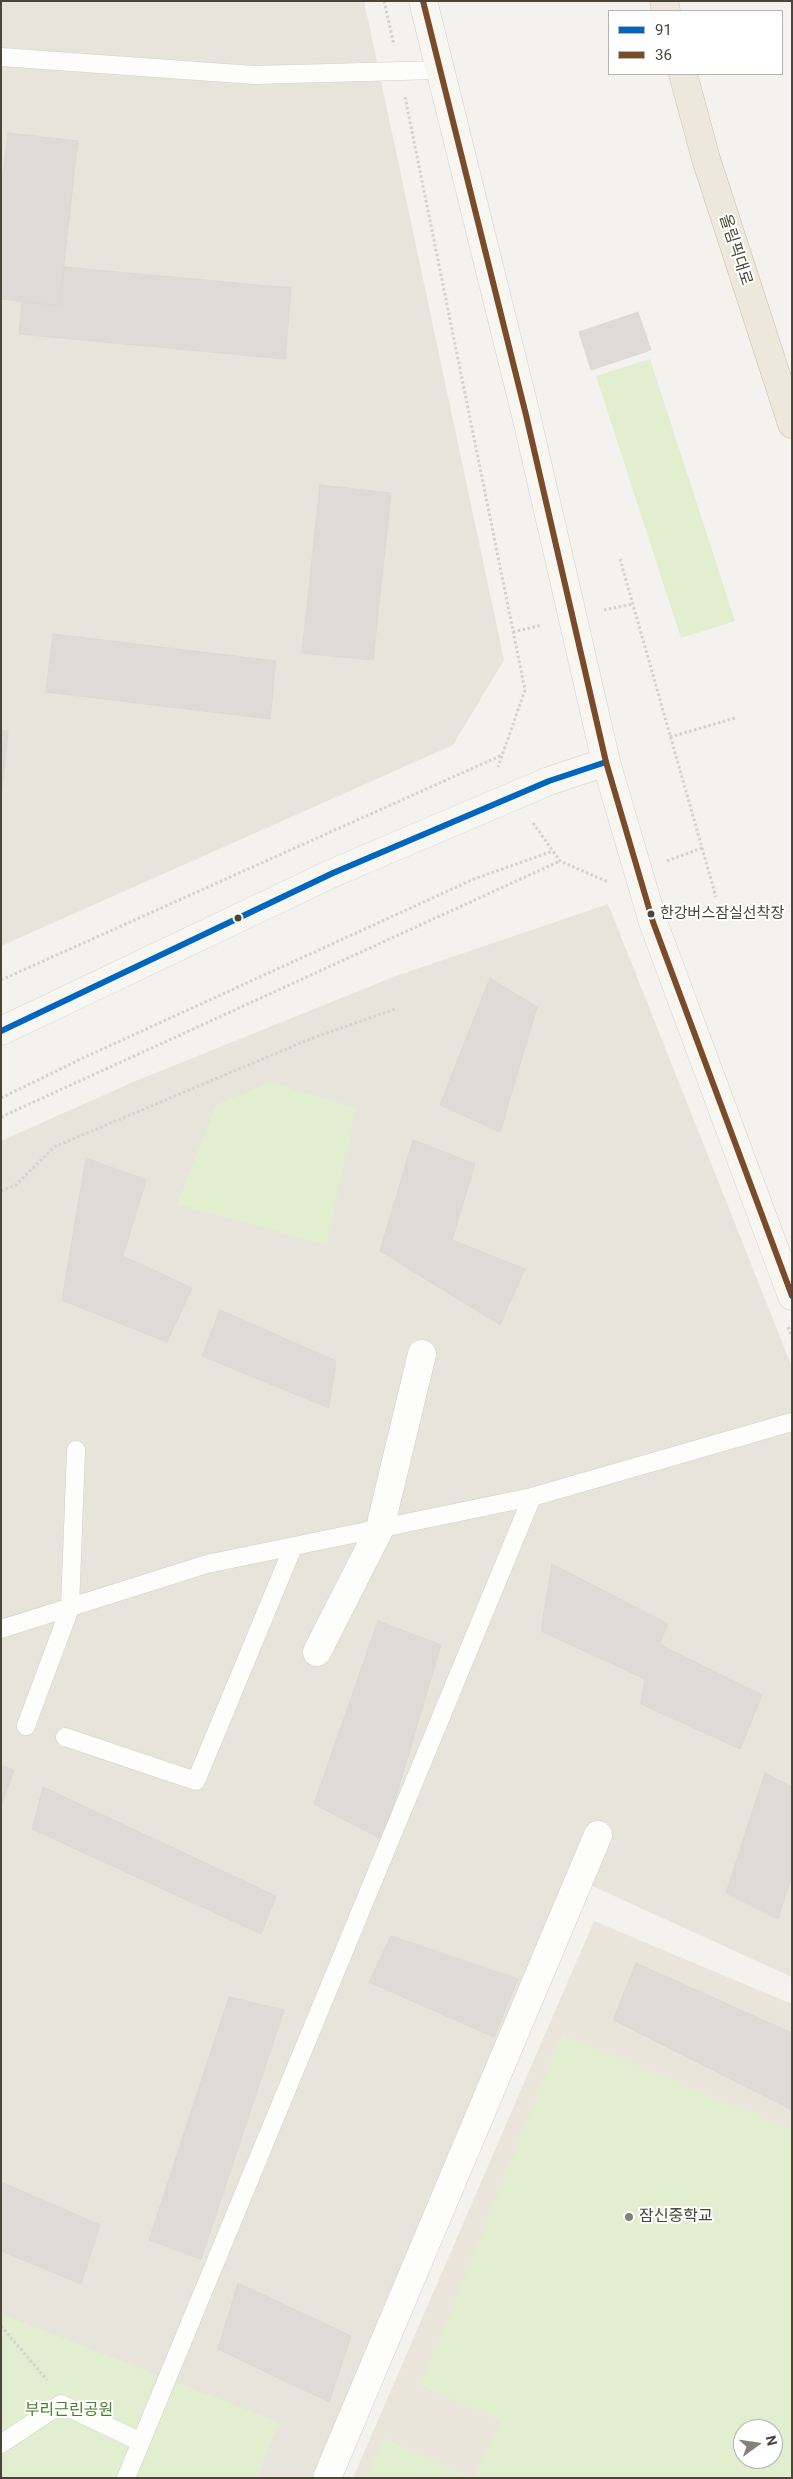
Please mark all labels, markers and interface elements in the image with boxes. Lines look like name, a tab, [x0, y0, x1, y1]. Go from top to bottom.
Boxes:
legend	[608, 10, 783, 75]
text: 91	[655, 21, 672, 39]
text: 36	[655, 46, 672, 64]
street label: 올림픽대로	[714, 212, 756, 288]
place label: 한강버스잠실선착장	[660, 905, 784, 923]
marker: 한강버스잠실선착장	[646, 909, 656, 919]
unlabelled marker	[233, 913, 243, 923]
place label: 잠신중학교	[639, 2207, 713, 2227]
marker: 잠신중학교	[623, 2211, 635, 2223]
park label: 부리근린공원	[25, 2401, 113, 2421]
north arrow	[733, 2419, 783, 2469]
text: N	[763, 2434, 781, 2447]

